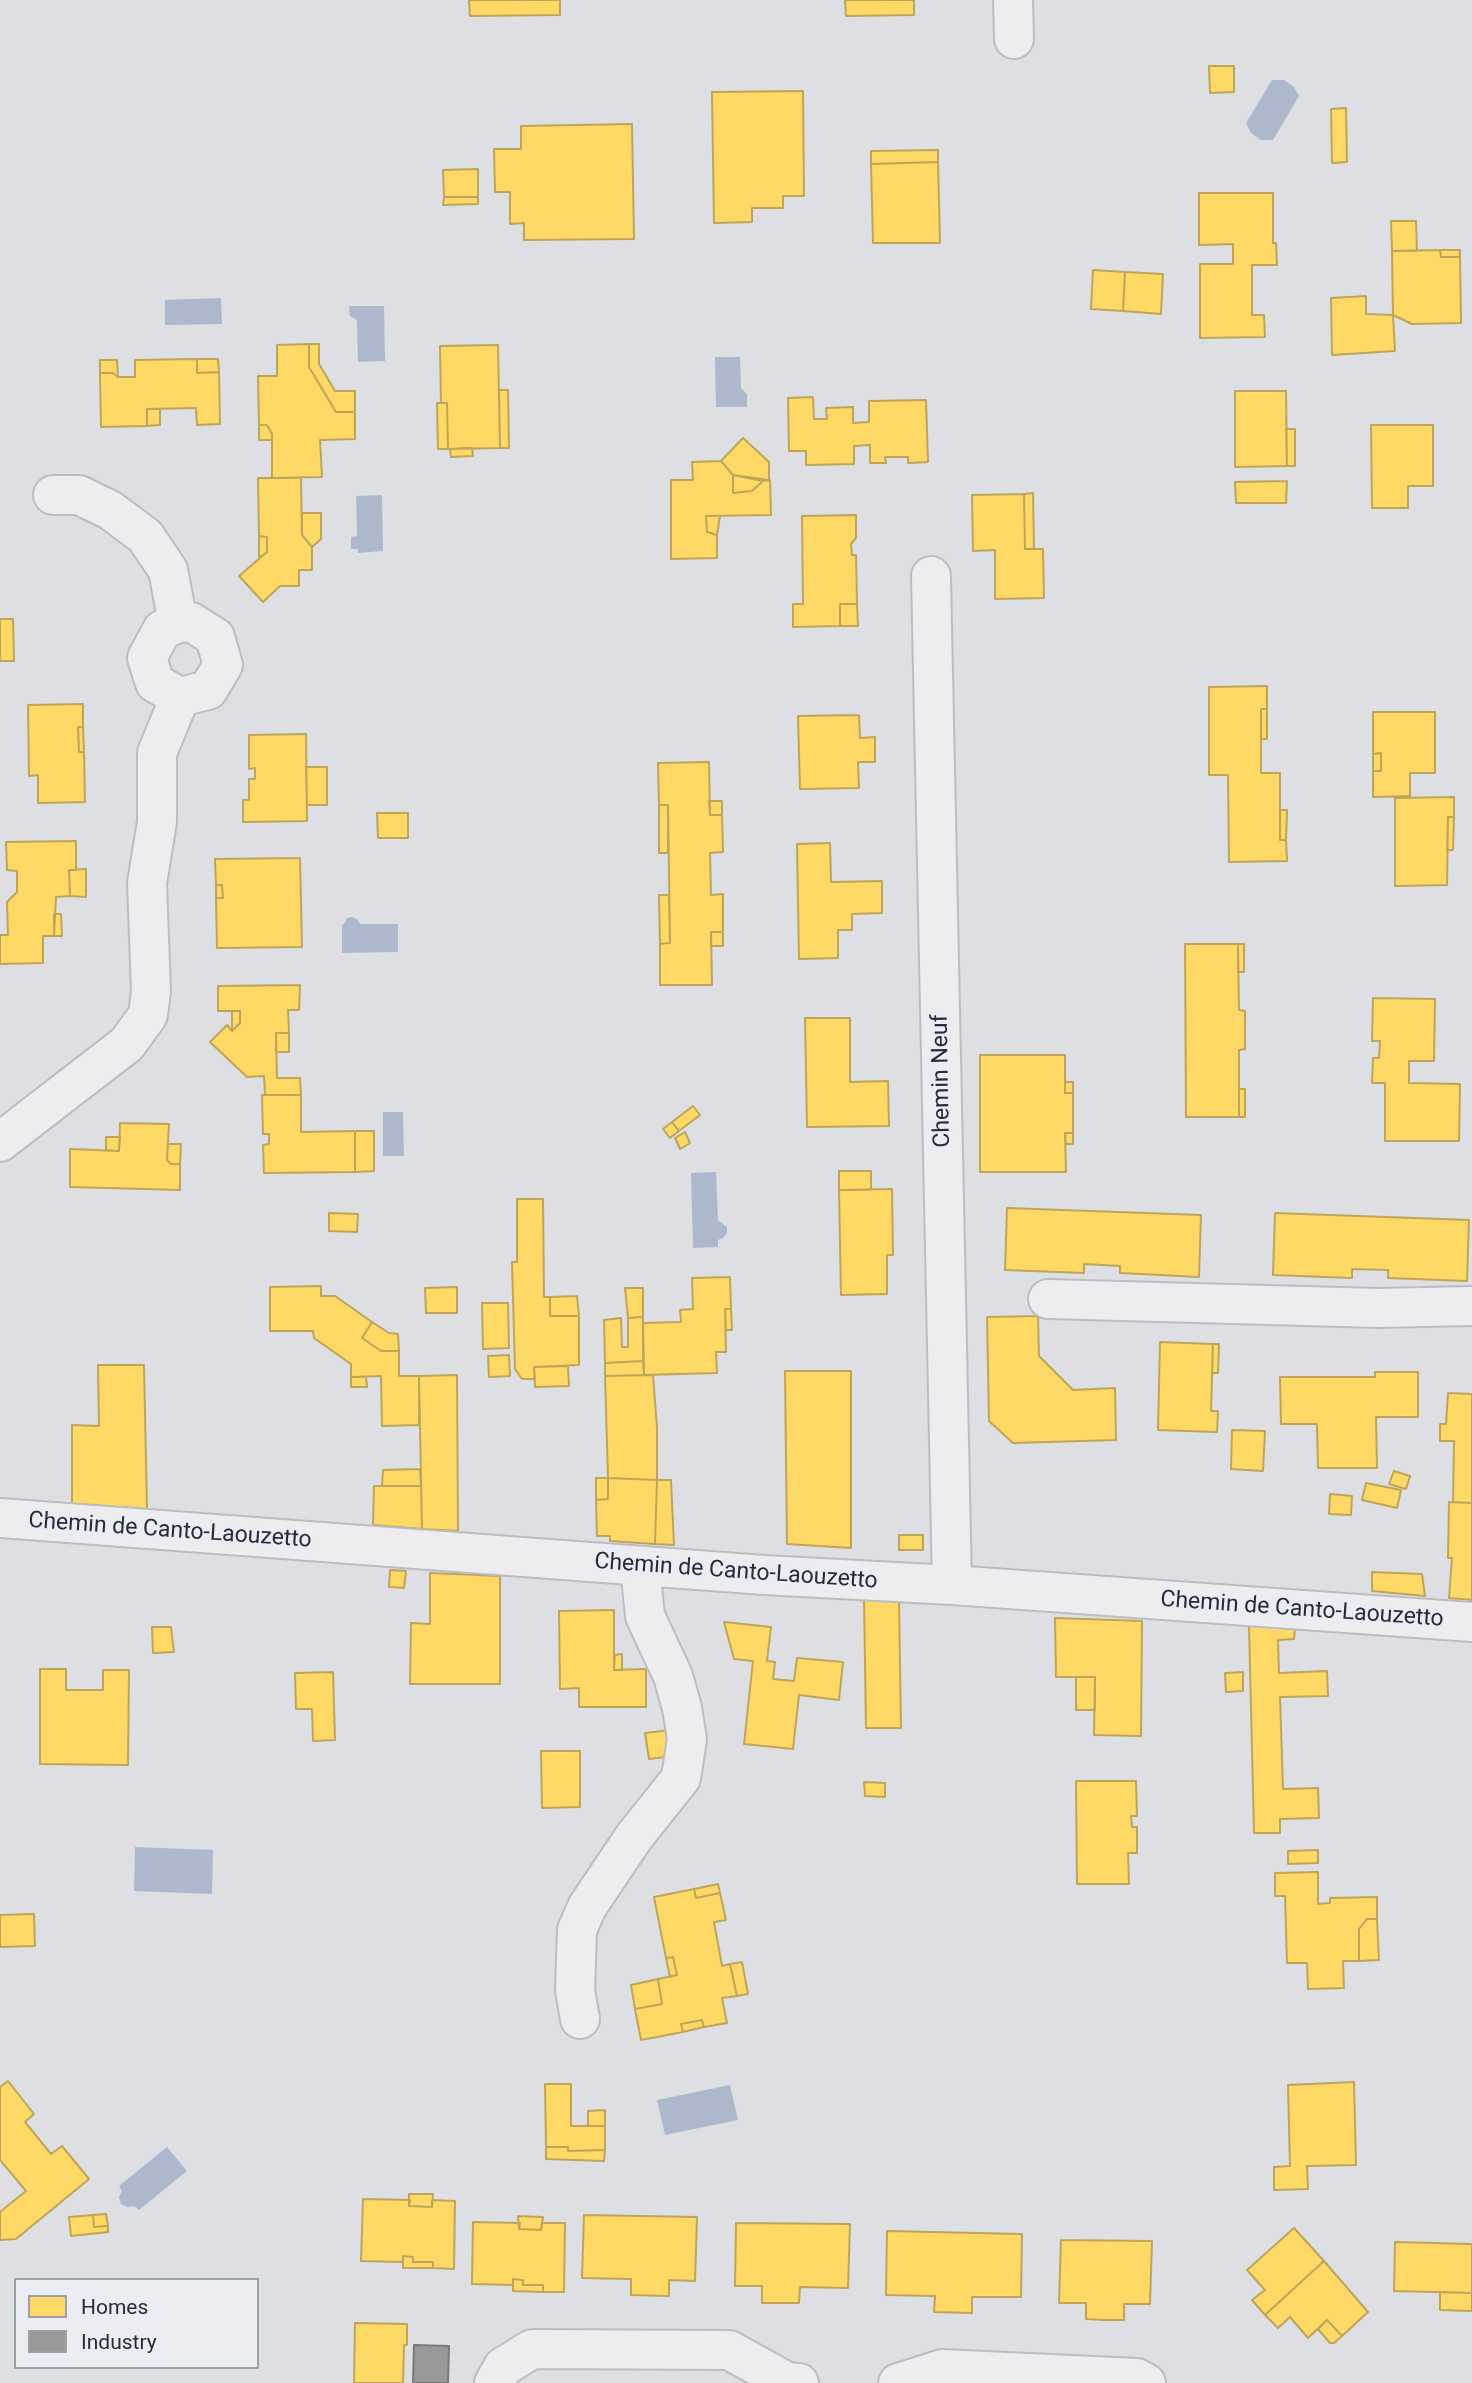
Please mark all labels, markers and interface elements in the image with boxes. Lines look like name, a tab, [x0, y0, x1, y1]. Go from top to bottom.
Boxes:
street label: Chemin Neuf	[927, 1014, 957, 1148]
street label: Chemin de Canto-Laouzetto	[27, 1507, 313, 1555]
street label: Chemin de Canto-Laouzetto	[593, 1548, 879, 1596]
street label: Chemin de Canto-Laouzetto	[1159, 1586, 1445, 1634]
legend	[14, 2278, 259, 2369]
text: Homes	[81, 2295, 148, 2319]
text: Industry	[81, 2330, 157, 2354]

